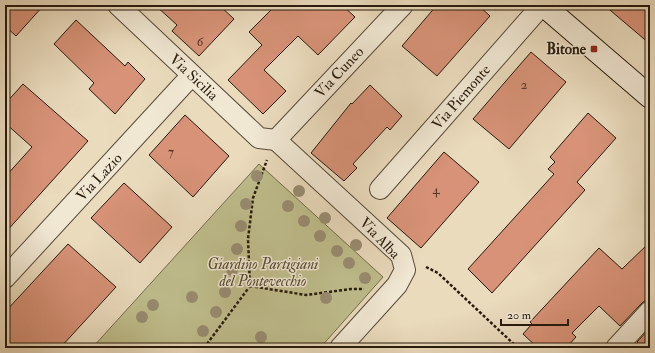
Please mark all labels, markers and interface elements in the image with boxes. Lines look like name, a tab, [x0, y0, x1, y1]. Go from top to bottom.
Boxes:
house number: 6	[197, 34, 205, 50]
place label: Bitone	[546, 40, 587, 59]
street label: Via Cuneo	[311, 43, 368, 102]
marker: Bitone	[589, 44, 599, 54]
street label: Via Sicilia	[165, 50, 223, 105]
street label: Via Piemonte	[428, 61, 495, 134]
house number: 2	[521, 77, 528, 93]
house number: 7	[168, 144, 174, 160]
street label: Via Lazio	[72, 149, 127, 206]
house number: 4	[432, 182, 440, 198]
street label: Via Alba	[355, 214, 405, 264]
park label: Giardino Partigiani del Pontevecchio	[208, 255, 318, 291]
scale bar	[501, 301, 568, 327]
text: 20 m	[507, 308, 532, 323]

